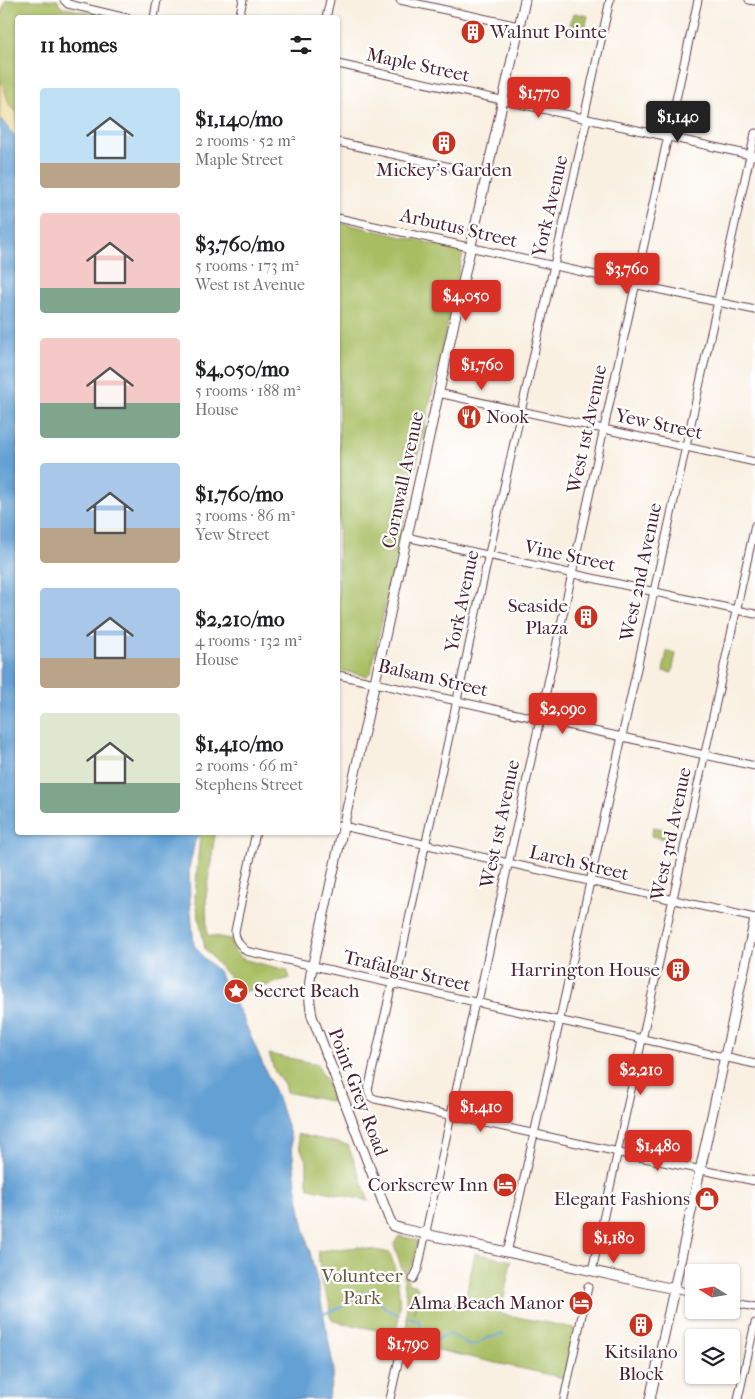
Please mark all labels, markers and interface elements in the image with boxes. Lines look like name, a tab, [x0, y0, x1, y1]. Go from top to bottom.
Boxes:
building icon: Walnut Pointe	[460, 19, 486, 45]
place label: Walnut Pointe	[489, 21, 607, 43]
icon: filters	[287, 31, 315, 59]
text: 11 homes	[40, 33, 117, 57]
street label: Maple Street	[364, 43, 472, 87]
pin: $1,770	[498, 76, 580, 119]
text: $1,770	[518, 83, 560, 102]
pin: $1,140	[637, 100, 719, 143]
text: $1,140/mo	[195, 107, 283, 131]
text: $1,140	[657, 107, 699, 126]
icon: home	[80, 108, 140, 168]
building icon: Mickey's Garden	[431, 130, 457, 156]
text: 2 rooms · 52 m²	[195, 131, 295, 150]
text: Maple Street	[195, 150, 283, 169]
street label: York Avenue	[527, 153, 572, 260]
place label: Mickey's Garden	[376, 159, 512, 181]
street label: Arbutus Street	[397, 204, 520, 252]
text: $3,760/mo	[195, 232, 285, 256]
icon: home	[80, 233, 140, 293]
pin: $3,760	[586, 252, 668, 295]
text: 5 rooms · 173 m²	[195, 256, 299, 275]
text: $3,760	[605, 259, 649, 278]
text: West 1st Avenue	[195, 275, 305, 294]
pin: $4,050	[425, 280, 507, 322]
text: $4,050	[443, 286, 489, 305]
pin: $1,760	[441, 348, 523, 391]
text: $1,760	[461, 355, 503, 374]
text: $4,050/mo	[195, 357, 289, 381]
icon: home	[80, 358, 140, 418]
street label: West 1st Avenue	[562, 363, 611, 496]
text: 5 rooms · 188 m²	[195, 381, 301, 400]
text: House	[195, 400, 238, 419]
restaurant icon: Nook	[456, 404, 482, 430]
street label: Yew Street	[612, 404, 705, 444]
place label: Nook	[486, 406, 529, 428]
street label: Cornwall Avenue	[378, 409, 428, 551]
text: $1,760/mo	[195, 482, 283, 506]
icon: home	[80, 483, 140, 543]
street label: West 2nd Avenue	[615, 501, 666, 644]
text: 3 rooms · 86 m²	[195, 506, 295, 525]
text: Yew Street	[195, 525, 270, 544]
street label: Vine Street	[521, 535, 618, 576]
street label: York Avenue	[440, 548, 484, 655]
place label: Seaside Plaza	[508, 595, 568, 639]
building icon: Seaside Plaza	[573, 604, 599, 630]
text: $2,210/mo	[195, 607, 285, 631]
icon: home	[80, 608, 140, 668]
text: 4 rooms · 132 m²	[195, 631, 302, 650]
text: House	[195, 650, 238, 669]
street label: Balsam Street	[376, 655, 490, 701]
pin: $2,090	[522, 692, 604, 735]
text: $2,090	[540, 699, 586, 718]
text: $1,410/mo	[195, 732, 283, 756]
icon: home	[80, 733, 140, 793]
text: 2 rooms · 66 m²	[195, 756, 297, 775]
street label: West 1st Avenue	[475, 758, 524, 891]
street label: West 3rd Avenue	[646, 765, 696, 904]
text: Stephens Street	[195, 775, 303, 794]
street label: Larch Street	[527, 841, 631, 885]
street label: Trafalgar Street	[341, 946, 473, 996]
building icon: Harrington House	[665, 957, 691, 983]
place label: Harrington House	[510, 959, 660, 981]
place icon: Secret Beach	[223, 978, 249, 1004]
place label: Secret Beach	[254, 980, 360, 1002]
street label: Point Grey Road	[324, 1025, 393, 1160]
pin: $2,210	[600, 1054, 682, 1096]
text: $2,210	[619, 1060, 663, 1079]
pin: $1,410	[440, 1090, 522, 1133]
text: $1,410	[460, 1097, 502, 1116]
pin: $1,480	[617, 1130, 699, 1172]
text: $1,480	[636, 1136, 680, 1155]
hotel icon: Corkscrew Inn	[492, 1172, 518, 1198]
place label: Corkscrew Inn	[368, 1174, 488, 1196]
shop icon: Elegant Fashions	[694, 1186, 720, 1212]
place label: Elegant Fashions	[554, 1188, 690, 1210]
pin: $1,180	[573, 1222, 655, 1264]
text: $1,180	[594, 1228, 634, 1247]
north arrow	[685, 1264, 740, 1319]
map controls	[685, 1264, 740, 1384]
park label: Volunteer Park	[320, 1265, 404, 1309]
hotel icon: Alma Beach Manor	[568, 1290, 594, 1316]
place label: Alma Beach Manor	[408, 1292, 565, 1314]
building icon: Kitsilano Block	[628, 1312, 654, 1338]
pin: $1,790	[367, 1328, 449, 1370]
button: layers	[685, 1329, 740, 1384]
text: $1,790	[387, 1334, 429, 1353]
place label: Kitsilano Block	[604, 1341, 678, 1385]

